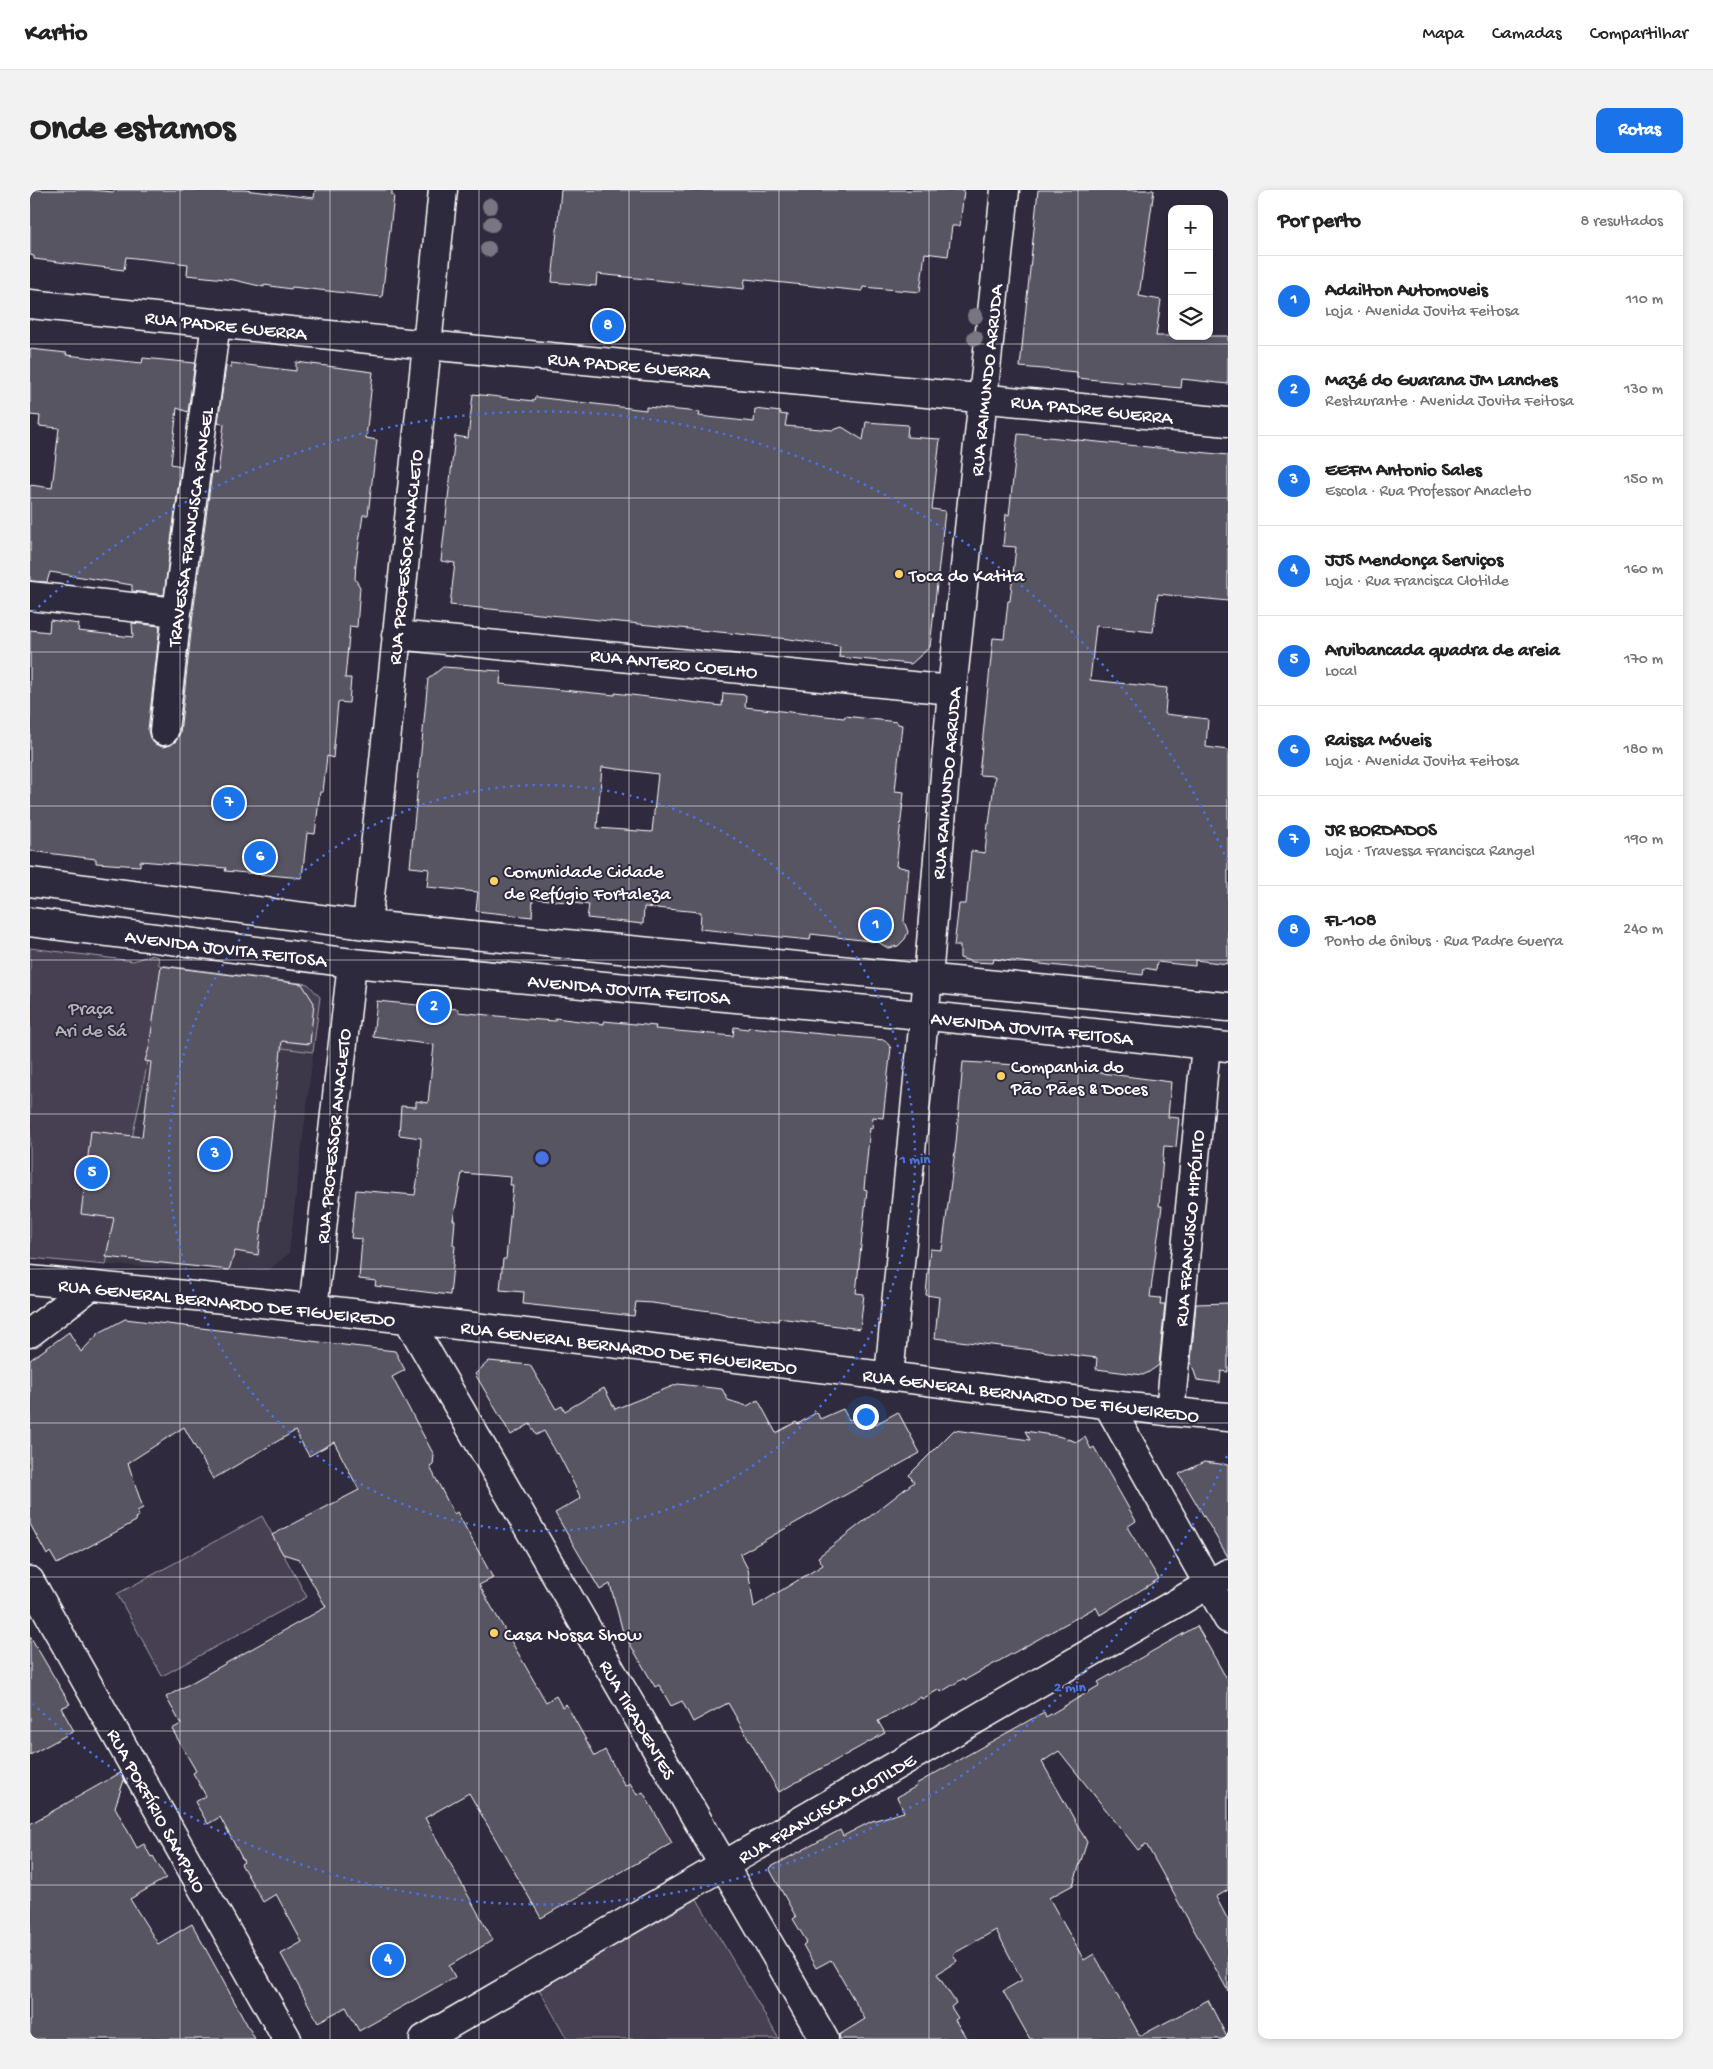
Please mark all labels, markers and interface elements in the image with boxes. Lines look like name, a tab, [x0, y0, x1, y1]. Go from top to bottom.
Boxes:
text: Kartio	[25, 20, 88, 49]
text: Mapa	[1423, 24, 1464, 45]
text: Camadas	[1492, 24, 1562, 45]
text: Compartilhar	[1590, 24, 1688, 45]
button: Rotas	[1596, 108, 1683, 153]
text: Onde estamos	[30, 110, 235, 151]
map controls	[1168, 205, 1213, 340]
button: +	[1168, 205, 1213, 250]
text: Por perto	[1278, 210, 1361, 235]
text: 8 resultados	[1581, 213, 1663, 232]
button: −	[1168, 250, 1213, 295]
text: Adailton Automoveis	[1325, 280, 1488, 303]
street label: RUA RAIMUNDO ARRUDA	[967, 281, 1010, 477]
text: 1	[1291, 291, 1297, 310]
text: 110 m	[1626, 291, 1663, 310]
button: layers	[1168, 295, 1213, 340]
text: Loja · Avenida Jovita Feitosa	[1325, 303, 1519, 322]
pin: 8	[592, 307, 624, 345]
street label: RUA PADRE GUERRA	[143, 308, 310, 348]
street label: RUA PADRE GUERRA	[547, 349, 713, 386]
text: Mazé do Guarana JM Lanches	[1325, 370, 1557, 393]
text: 2	[1290, 381, 1298, 400]
text: 130 m	[1624, 381, 1663, 400]
street label: RUA PADRE GUERRA	[1009, 392, 1176, 432]
text: Restaurante · Avenida Jovita Feitosa	[1325, 393, 1574, 412]
street label: TRAVESSA FRANCISCA RANGEL	[164, 405, 221, 650]
street label: RUA PROFESSOR ANACLETO	[385, 448, 430, 666]
text: EEFM Antonio Sales	[1325, 460, 1482, 483]
text: 3	[1290, 471, 1298, 490]
text: 150 m	[1624, 471, 1663, 490]
text: Escola · Rua Professor Anacleto	[1325, 483, 1532, 502]
text: JJS Mendonça Serviços	[1325, 550, 1503, 573]
text: 4	[1290, 561, 1298, 580]
text: 160 m	[1624, 561, 1663, 580]
place label: Toca do Katita	[908, 566, 1026, 589]
marker: Toca do Katita	[893, 568, 905, 580]
text: Loja · Rua Francisca Clotilde	[1325, 573, 1509, 592]
text: Aruibancada quadra de areia	[1325, 640, 1560, 663]
street label: RUA ANTERO COELHO	[589, 645, 759, 686]
text: 5	[1290, 651, 1298, 670]
text: 170 m	[1624, 651, 1663, 670]
text: Local	[1325, 663, 1357, 682]
street label: RUA RAIMUNDO ARRUDA	[929, 684, 969, 880]
text: Raissa Móveis	[1325, 730, 1431, 753]
text: 6	[1290, 741, 1298, 760]
text: 180 m	[1624, 741, 1663, 760]
text: Loja · Avenida Jovita Feitosa	[1325, 753, 1519, 772]
pin: 7	[213, 784, 245, 822]
text: JR BORDADOS	[1325, 820, 1437, 843]
text: 7	[1290, 831, 1298, 850]
text: 190 m	[1624, 831, 1663, 850]
pin: 6	[244, 838, 276, 876]
text: Loja · Travessa Francisca Rangel	[1325, 843, 1535, 862]
place label: Comunidade Cidade de Refúgio Fortaleza	[504, 862, 672, 907]
marker: Comunidade Cidade de Refúgio Fortaleza	[488, 875, 500, 887]
pin: 1	[860, 906, 892, 944]
text: FL-108	[1325, 910, 1377, 933]
text: 8	[1290, 921, 1298, 940]
text: 240 m	[1623, 921, 1663, 940]
street label: AVENIDA JOVITA FEITOSA	[123, 927, 330, 974]
text: Ponto de ônibus · Rua Padre Guerra	[1325, 933, 1563, 952]
street label: AVENIDA JOVITA FEITOSA	[526, 971, 733, 1012]
pin: 2	[418, 988, 450, 1026]
park label: Praça Ari de Sá	[55, 999, 128, 1044]
street label: AVENIDA JOVITA FEITOSA	[929, 1008, 1136, 1053]
street label: RUA PROFESSOR ANACLETO	[313, 1027, 358, 1245]
place label: Companhia do Pão Pães & Doces	[1010, 1057, 1148, 1102]
marker: Companhia do Pão Pães & Doces	[995, 1070, 1007, 1082]
street label: RUA FRANCISCO HIPÓLITO	[1171, 1128, 1212, 1328]
pin: 3	[199, 1135, 231, 1173]
centre of rings	[533, 1149, 551, 1167]
text: 1 min	[899, 1151, 931, 1169]
pin: 5	[76, 1154, 108, 1192]
street label: RUA GENERAL BERNARDO DE FIGUEIREDO	[57, 1275, 397, 1334]
street label: RUA GENERAL BERNARDO DE FIGUEIREDO	[459, 1317, 799, 1382]
street label: RUA GENERAL BERNARDO DE FIGUEIREDO	[861, 1365, 1201, 1430]
your location	[853, 1404, 879, 1430]
place label: Casa Nossa Show	[504, 1625, 642, 1648]
marker: Casa Nossa Show	[488, 1627, 500, 1639]
street label: RUA TIRADENTES	[592, 1657, 680, 1785]
text: 2 min	[1054, 1679, 1087, 1697]
street label: RUA PORFÍRIO SAMPAIO	[100, 1726, 210, 1898]
street label: RUA FRANCISCA CLOTILDE	[735, 1749, 922, 1870]
pin: 4	[372, 1941, 404, 1979]

